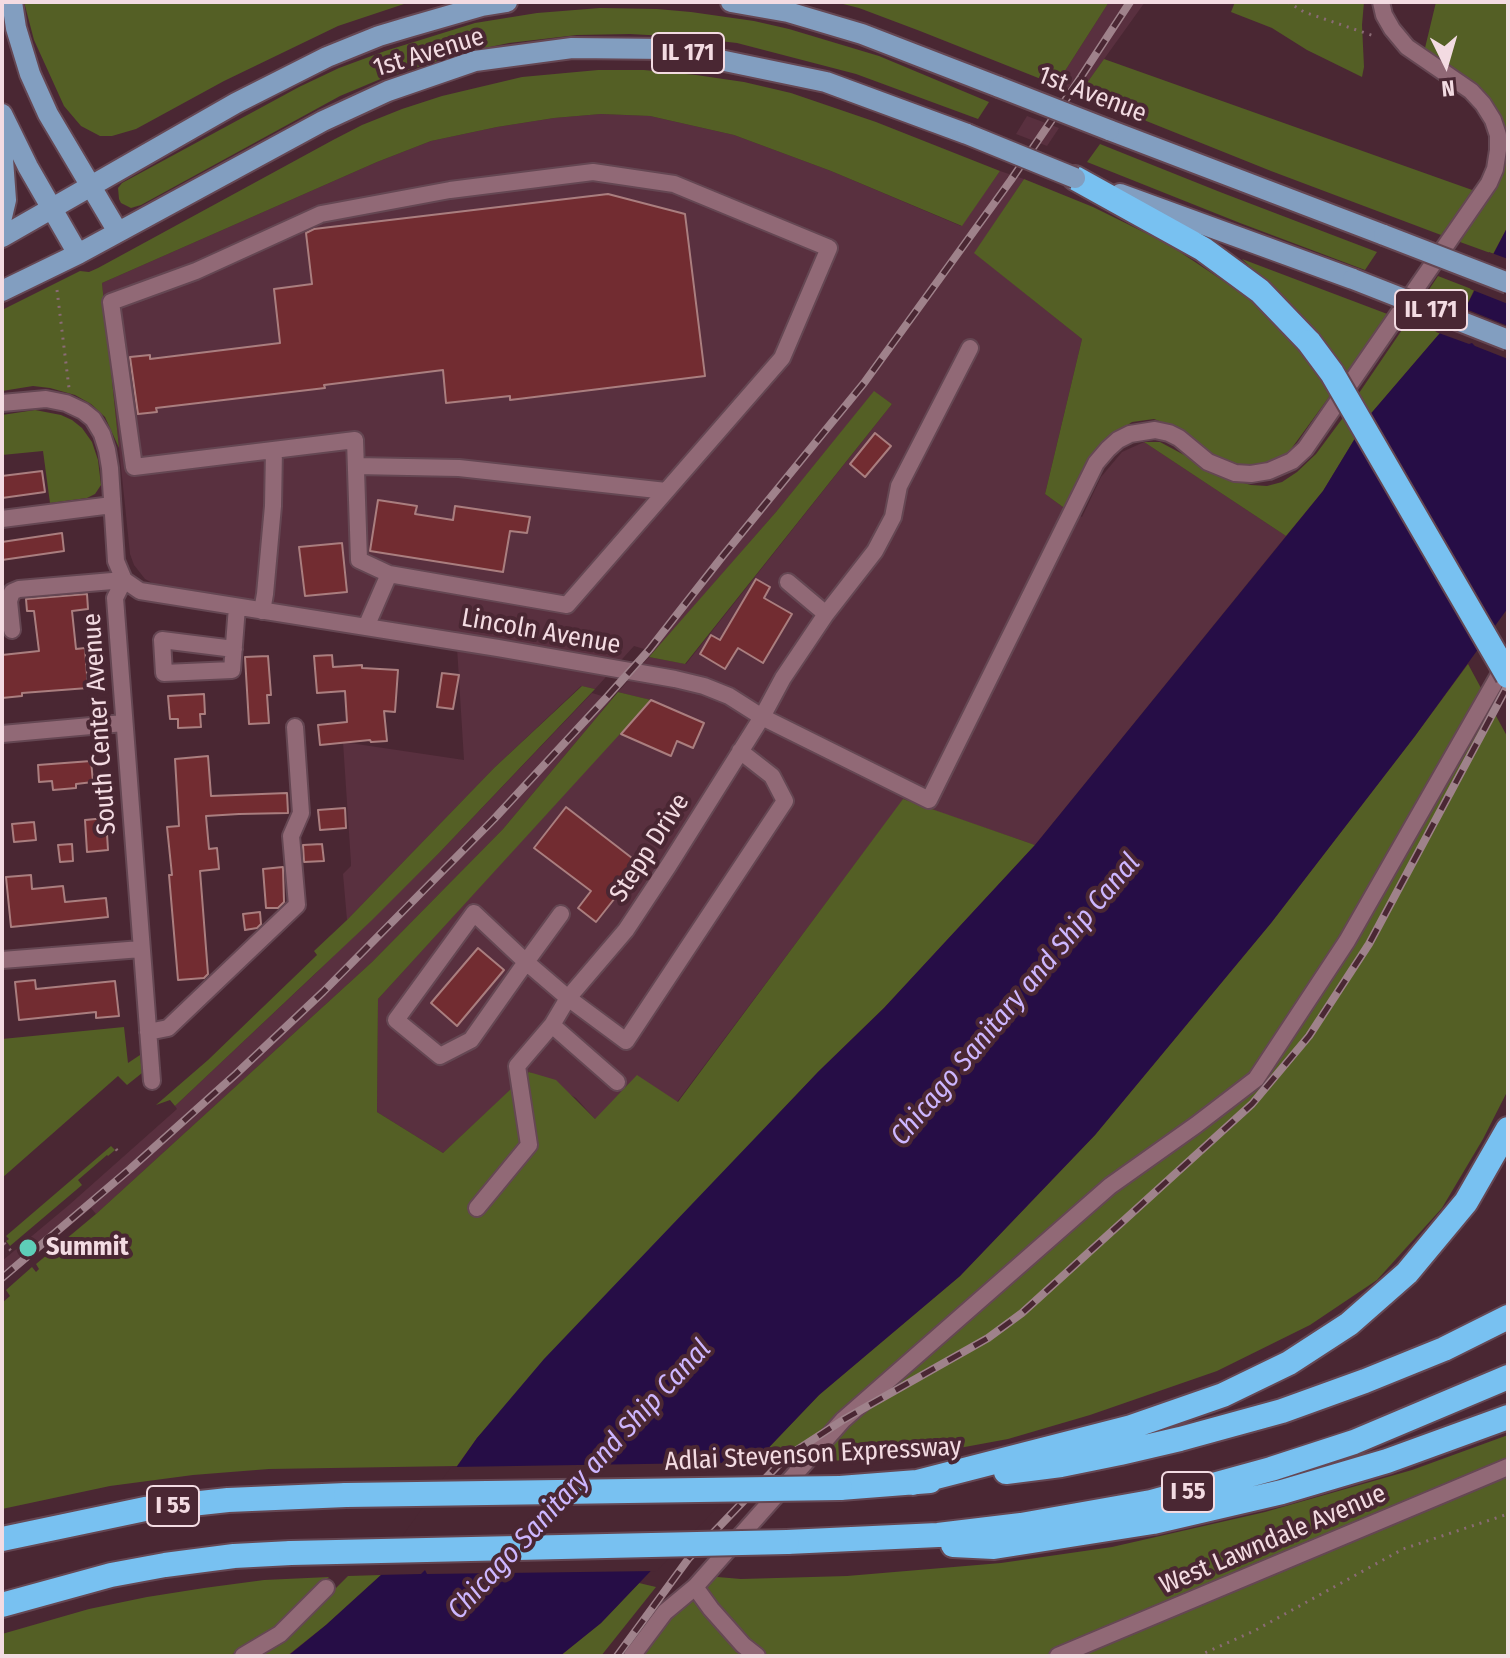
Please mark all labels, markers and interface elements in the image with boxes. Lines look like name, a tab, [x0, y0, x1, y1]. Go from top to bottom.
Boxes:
street label: 1st Avenue	[370, 21, 488, 85]
north arrow	[1406, 24, 1486, 104]
road number: IL 171	[652, 33, 724, 73]
street label: 1st Avenue	[1033, 60, 1151, 130]
text: N	[1440, 74, 1456, 102]
road number: IL 171	[1395, 290, 1467, 330]
street label: Lincoln Avenue	[459, 603, 623, 661]
street label: South Center Avenue	[77, 612, 123, 836]
street label: Stepp Drive	[604, 788, 696, 908]
water label: Chicago Sanitary and Ship Canal	[884, 847, 1148, 1153]
place label: Summit	[46, 1232, 129, 1264]
marker: Summit	[17, 1237, 39, 1259]
water label: Chicago Sanitary and Ship Canal	[441, 1333, 719, 1627]
street label: Adlai Stevenson Expressway	[664, 1432, 962, 1478]
road number: I 55	[1162, 1472, 1214, 1512]
street label: West Lawndale Avenue	[1155, 1478, 1391, 1602]
road number: I 55	[147, 1486, 199, 1526]

